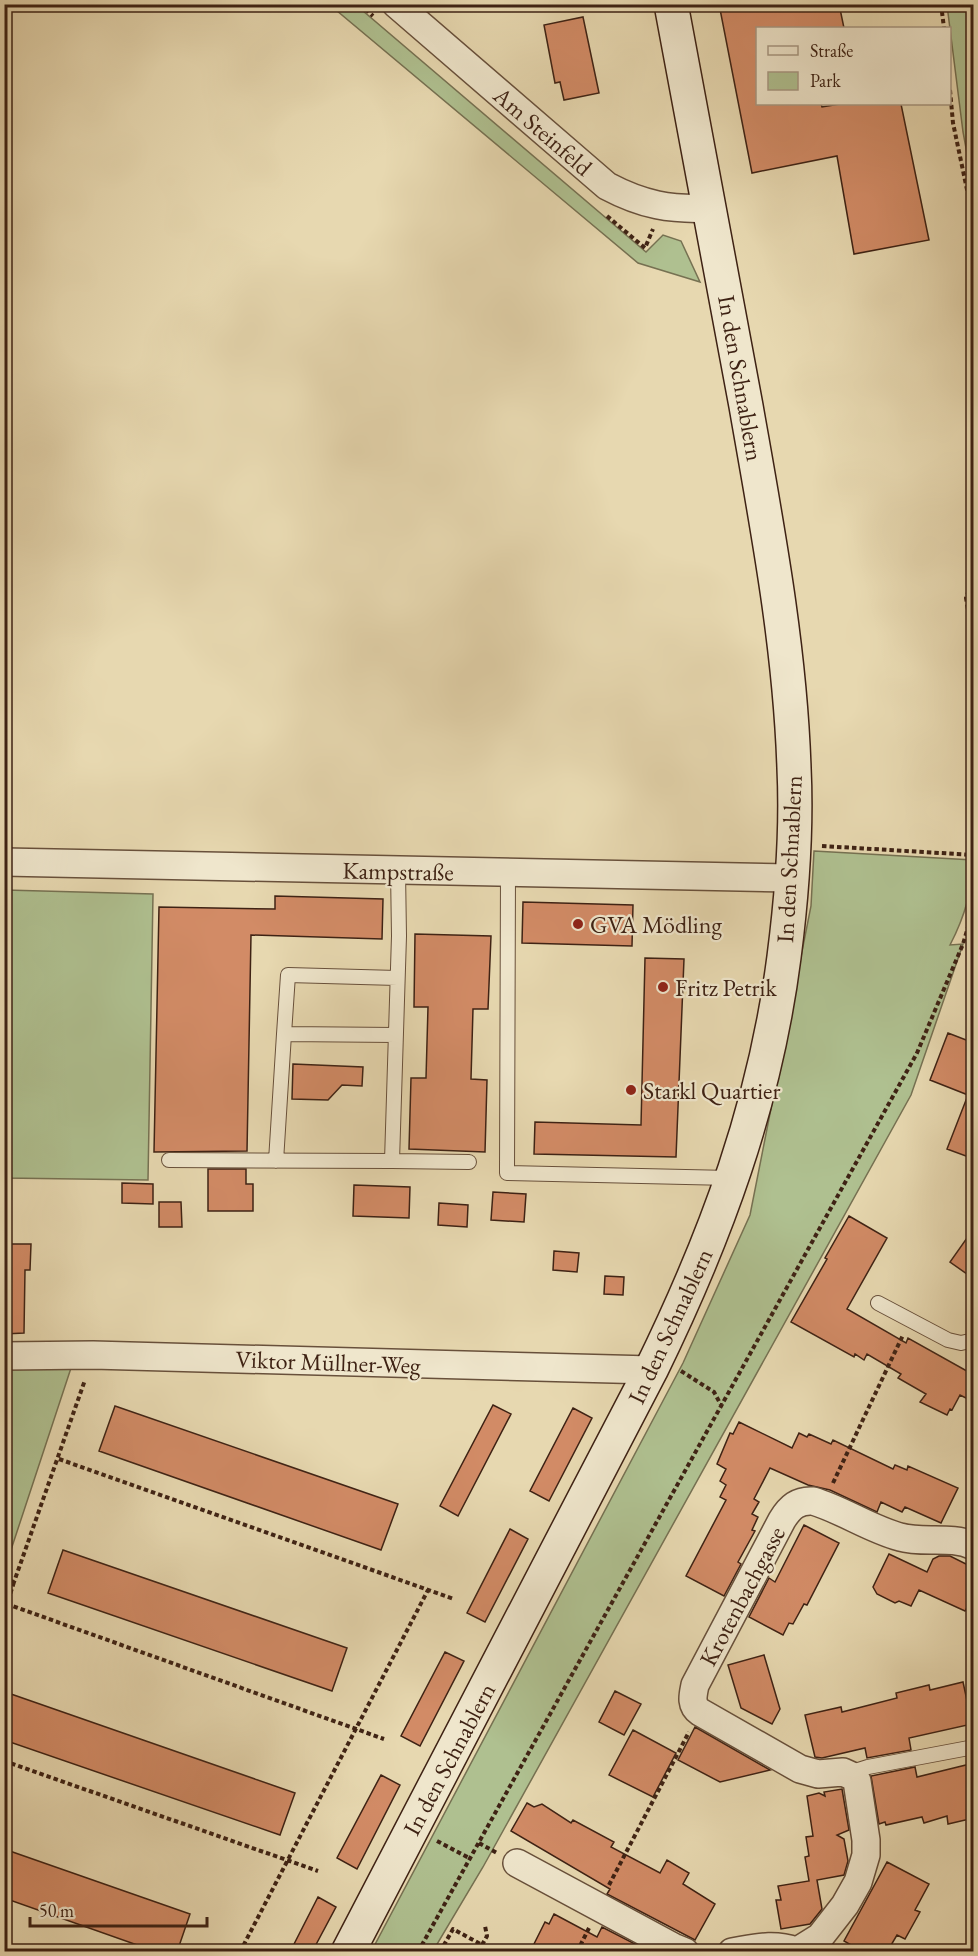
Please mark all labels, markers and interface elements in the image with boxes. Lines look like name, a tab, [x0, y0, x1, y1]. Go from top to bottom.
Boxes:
legend	[756, 27, 951, 105]
text: Straße	[810, 39, 853, 62]
text: Park	[810, 69, 841, 92]
street label: Am Steinfeld	[486, 79, 599, 183]
street label: In den Schnablern	[711, 293, 771, 464]
street label: In den Schnablern	[769, 774, 809, 944]
street label: Kampstraße	[342, 855, 454, 887]
place label: GVA Mödling	[590, 909, 722, 940]
marker: GVA Mödling	[571, 917, 585, 931]
place label: Fritz Petrik	[675, 972, 777, 1003]
marker: Fritz Petrik	[656, 980, 670, 994]
place label: Starkl Quartier	[643, 1075, 780, 1106]
marker: Starkl Quartier	[624, 1083, 638, 1097]
street label: In den Schnablern	[620, 1243, 720, 1409]
street label: Viktor Müllner-Weg	[235, 1343, 422, 1381]
street label: Krotenbachgasse	[692, 1521, 792, 1671]
street label: In den Schnablern	[396, 1677, 502, 1840]
scale bar	[30, 1890, 207, 1928]
text: 50 m	[39, 1899, 74, 1922]

